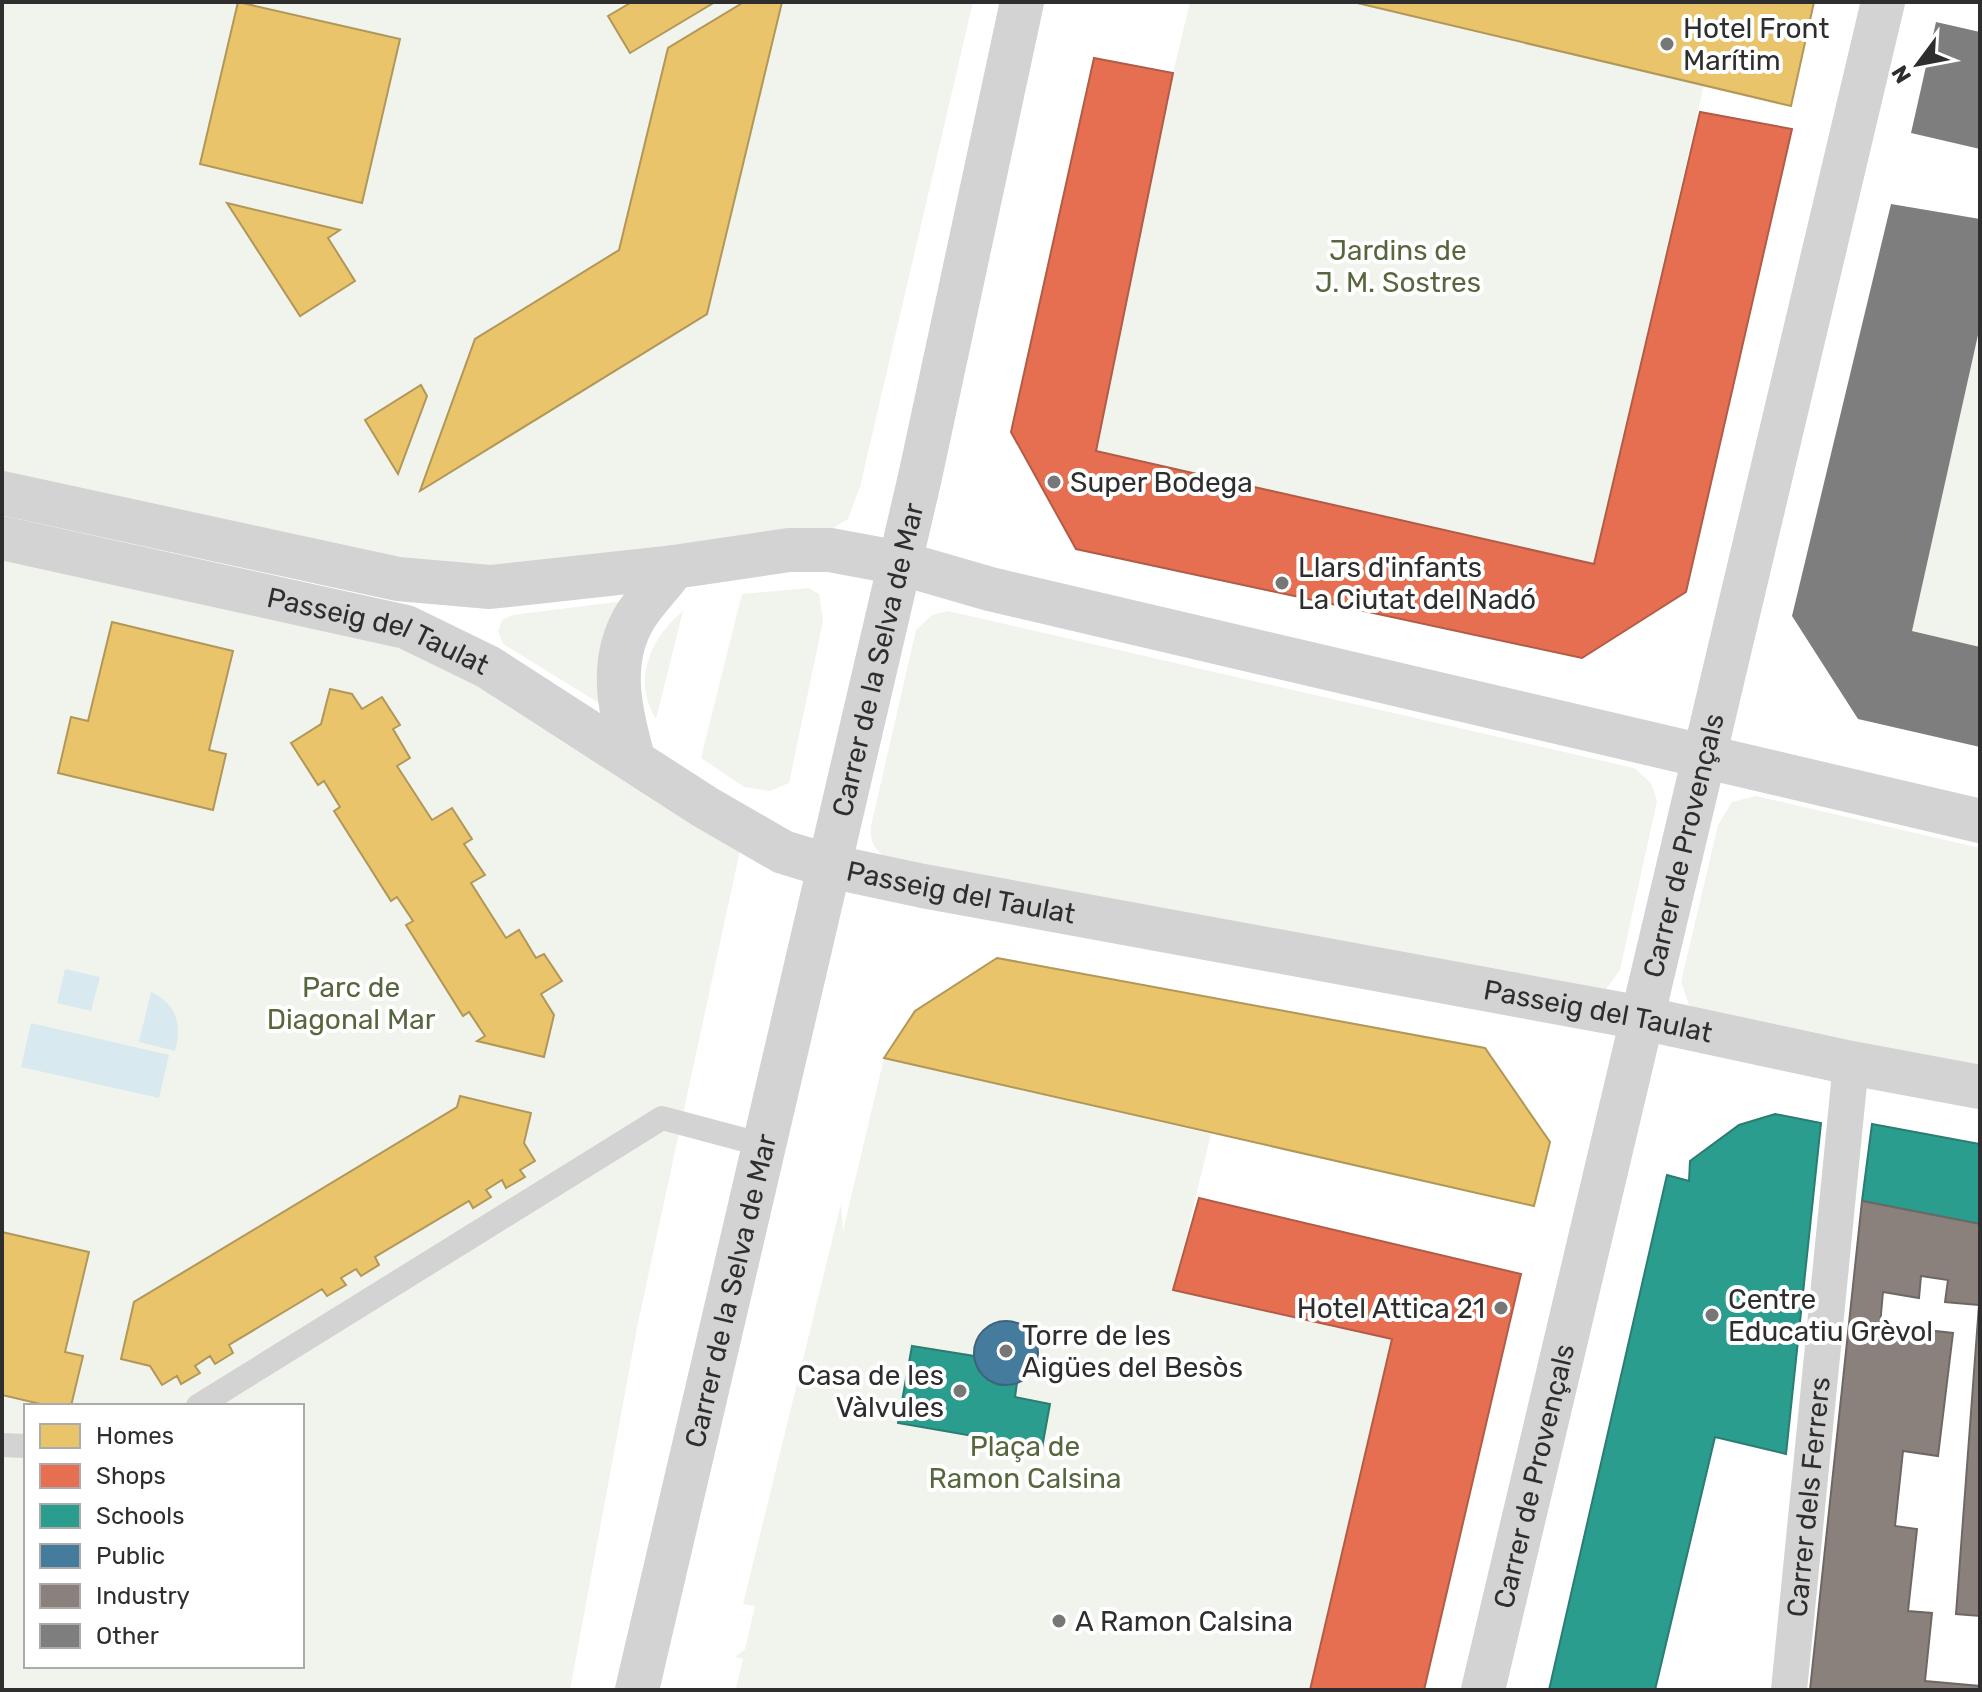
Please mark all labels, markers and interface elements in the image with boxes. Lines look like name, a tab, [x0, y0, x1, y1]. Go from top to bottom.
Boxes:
place label: Hotel Front Marítim	[1683, 12, 1829, 77]
north arrow	[1878, 24, 1958, 104]
marker: Hotel Front Marítim	[1658, 35, 1676, 53]
text: N	[1886, 60, 1917, 88]
park label: Jardins de J. M. Sostres	[1315, 234, 1481, 299]
place label: Super Bodega	[1070, 466, 1253, 499]
marker: Super Bodega	[1045, 473, 1063, 491]
street label: Carrer de la Selva de Mar	[825, 499, 930, 820]
place label: Llars d'infants La Ciutat del Nadó	[1298, 551, 1536, 616]
marker: Llars d'infants La Ciutat del Nadó	[1273, 574, 1291, 592]
street label: Passeig del Taulat	[264, 580, 495, 681]
street label: Carrer de Provençals	[1636, 710, 1730, 981]
street label: Passeig del Taulat	[844, 854, 1078, 930]
park label: Parc de Diagonal Mar	[267, 971, 436, 1036]
street label: Passeig del Taulat	[1481, 973, 1716, 1049]
street label: Carrer de la Selva de Mar	[678, 1130, 783, 1451]
place label: Centre Educatiu Grèvol	[1728, 1283, 1933, 1348]
place label: Hotel Attica 21	[1297, 1292, 1485, 1325]
marker: Hotel Attica 21	[1492, 1299, 1510, 1317]
marker: Centre Educatiu Grèvol	[1703, 1306, 1721, 1324]
place label: Torre de les Aigües del Besòs	[1022, 1319, 1243, 1384]
street label: Carrer de Provençals	[1486, 1340, 1581, 1611]
marker: Torre de les Aigües del Besòs	[997, 1342, 1015, 1360]
place label: Casa de les Vàlvules	[797, 1359, 944, 1424]
street label: Carrer dels Ferrers	[1780, 1375, 1836, 1619]
marker: Casa de les Vàlvules	[951, 1382, 969, 1400]
legend	[24, 1404, 304, 1668]
text: Homes	[96, 1422, 174, 1450]
park label: Plaça de Ramon Calsina	[929, 1430, 1121, 1495]
text: Shops	[96, 1462, 166, 1490]
text: Schools	[96, 1502, 184, 1530]
text: Public	[96, 1542, 165, 1570]
text: Industry	[96, 1582, 190, 1610]
place label: A Ramon Calsina	[1075, 1605, 1293, 1638]
marker: A Ramon Calsina	[1050, 1612, 1068, 1630]
text: Other	[96, 1622, 159, 1650]

